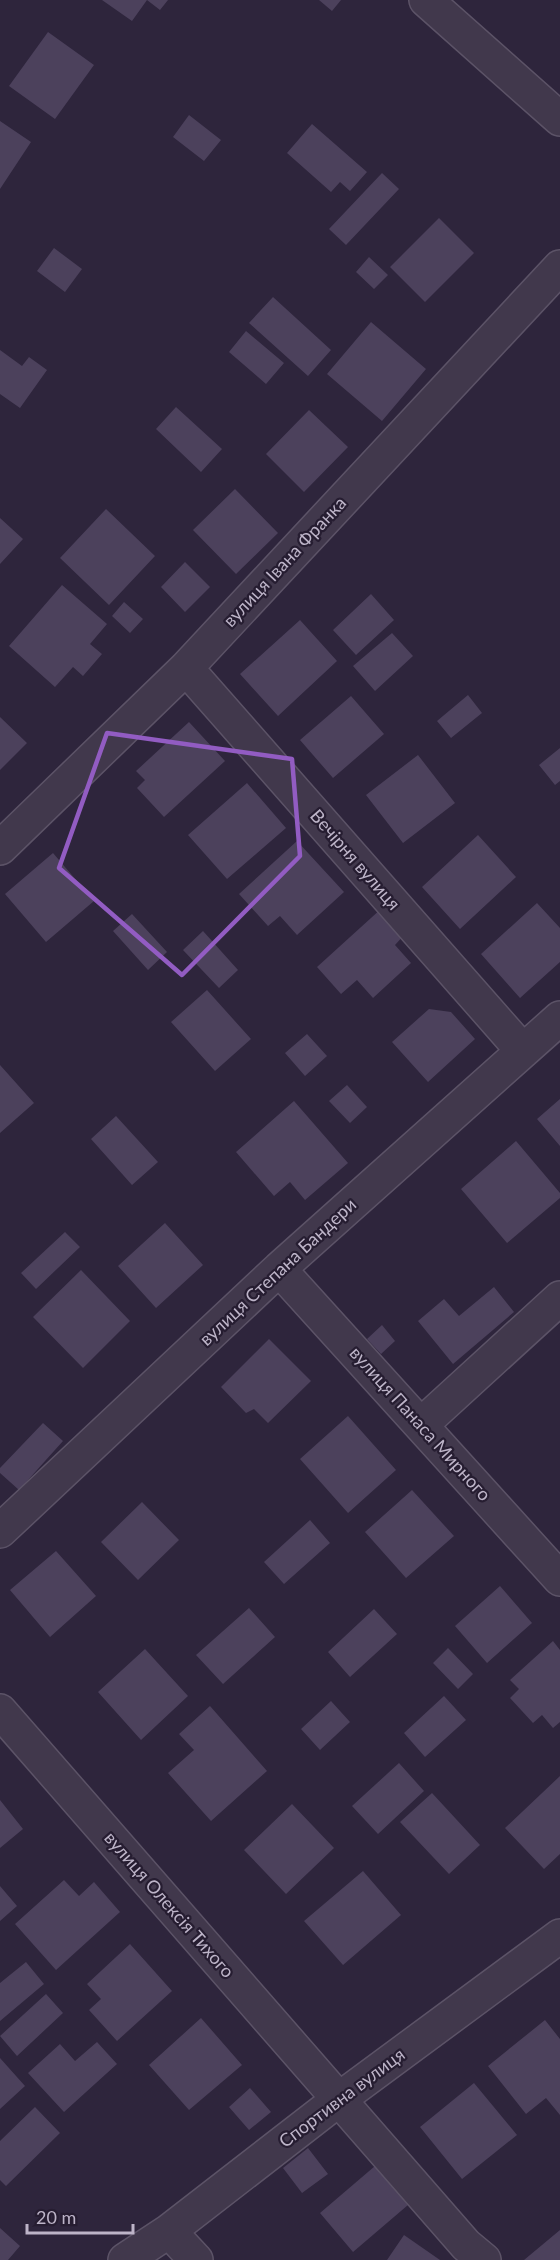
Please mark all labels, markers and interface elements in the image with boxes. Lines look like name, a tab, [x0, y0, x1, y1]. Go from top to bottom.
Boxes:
street label: вулиця Івана Франка	[218, 492, 350, 631]
street label: Вечірня вулиця	[306, 805, 405, 914]
street label: вулиця Степана Бандери	[194, 1193, 360, 1350]
street label: вулиця Панаса Мирного	[346, 1342, 496, 1505]
street label: вулиця Олексія Тихого	[100, 1827, 239, 1982]
street label: Спортивна вулиця	[274, 2043, 409, 2152]
scale bar	[27, 2197, 134, 2235]
text: 20 m	[36, 2206, 76, 2228]

